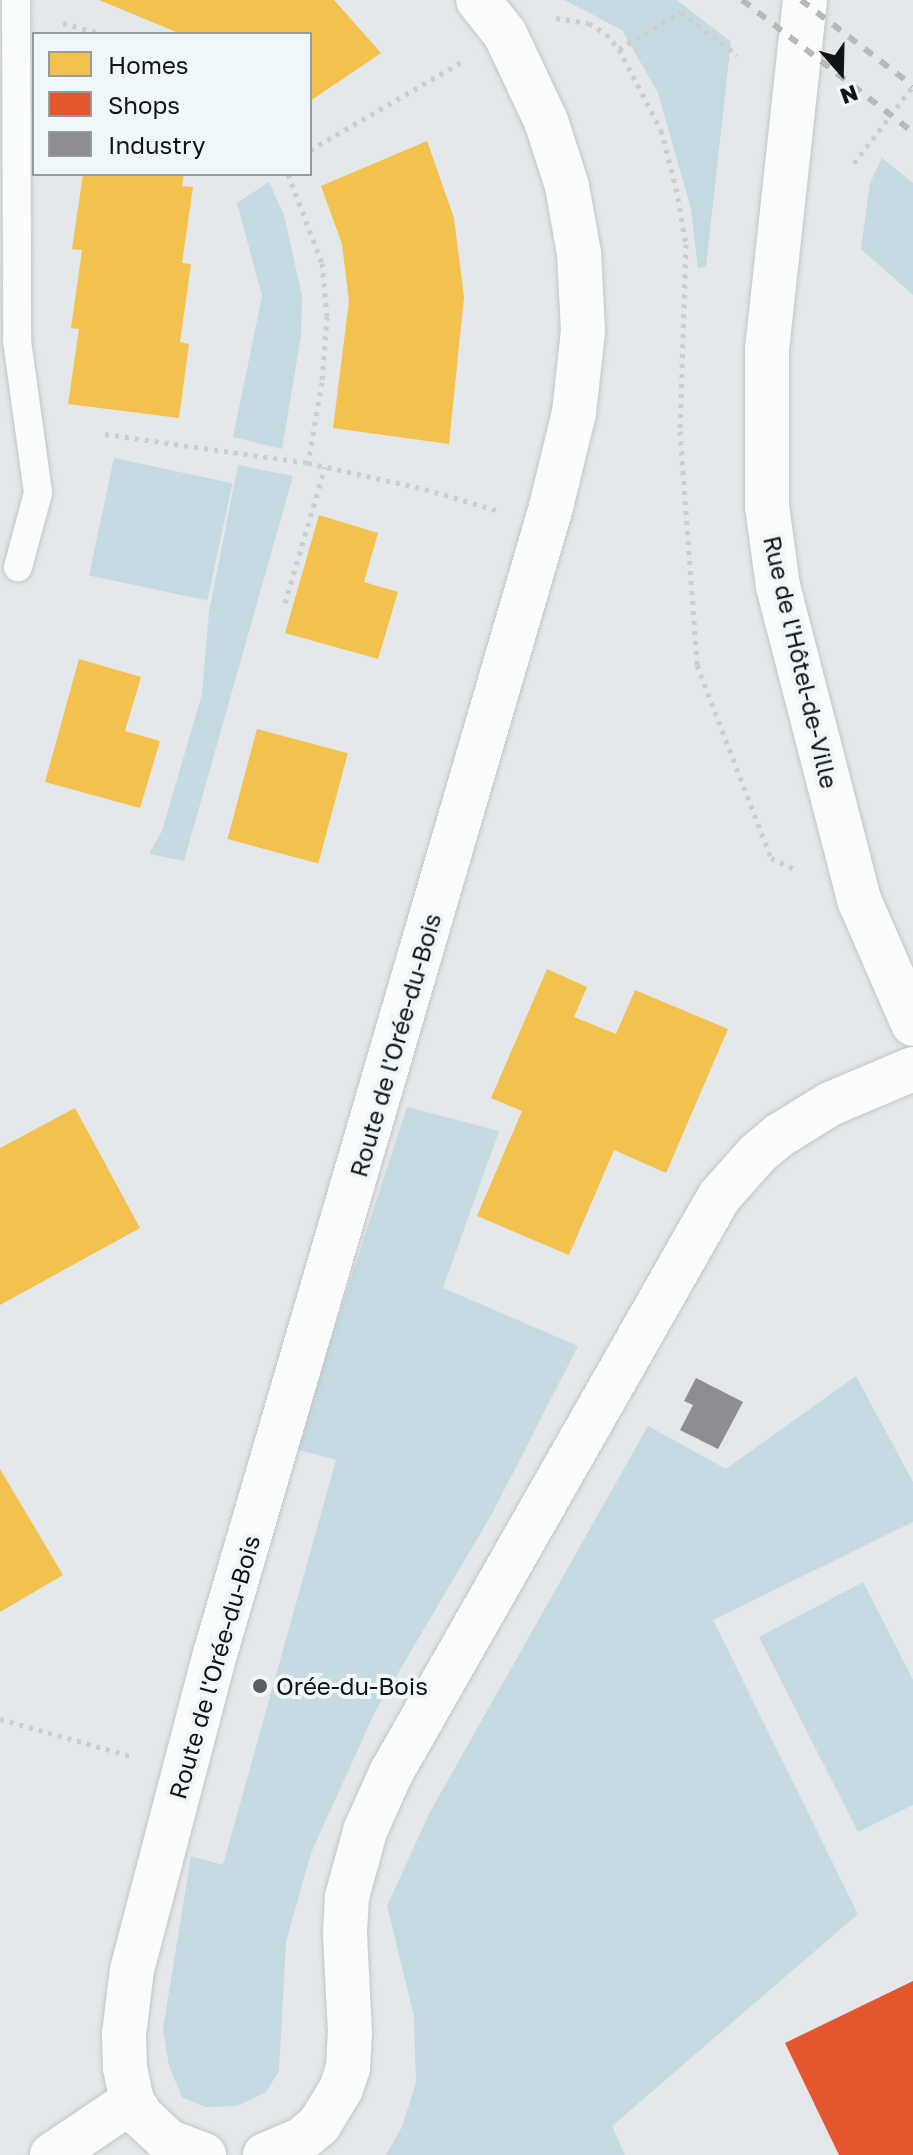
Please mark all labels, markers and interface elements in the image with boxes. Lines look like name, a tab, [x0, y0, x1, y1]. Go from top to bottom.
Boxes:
legend	[32, 32, 312, 176]
north arrow	[801, 32, 881, 112]
text: Homes	[108, 50, 189, 79]
text: N	[837, 79, 862, 111]
text: Shops	[108, 90, 180, 119]
text: Industry	[108, 130, 205, 159]
street label: Rue de l'Hôtel-de-Ville	[758, 533, 844, 791]
street label: Route de l'Orée-du-Bois	[344, 910, 446, 1180]
street label: Route de l'Orée-du-Bois	[163, 1532, 265, 1802]
place label: Orée-du-Bois	[276, 1672, 428, 1700]
marker: Orée-du-Bois	[251, 1677, 269, 1695]

